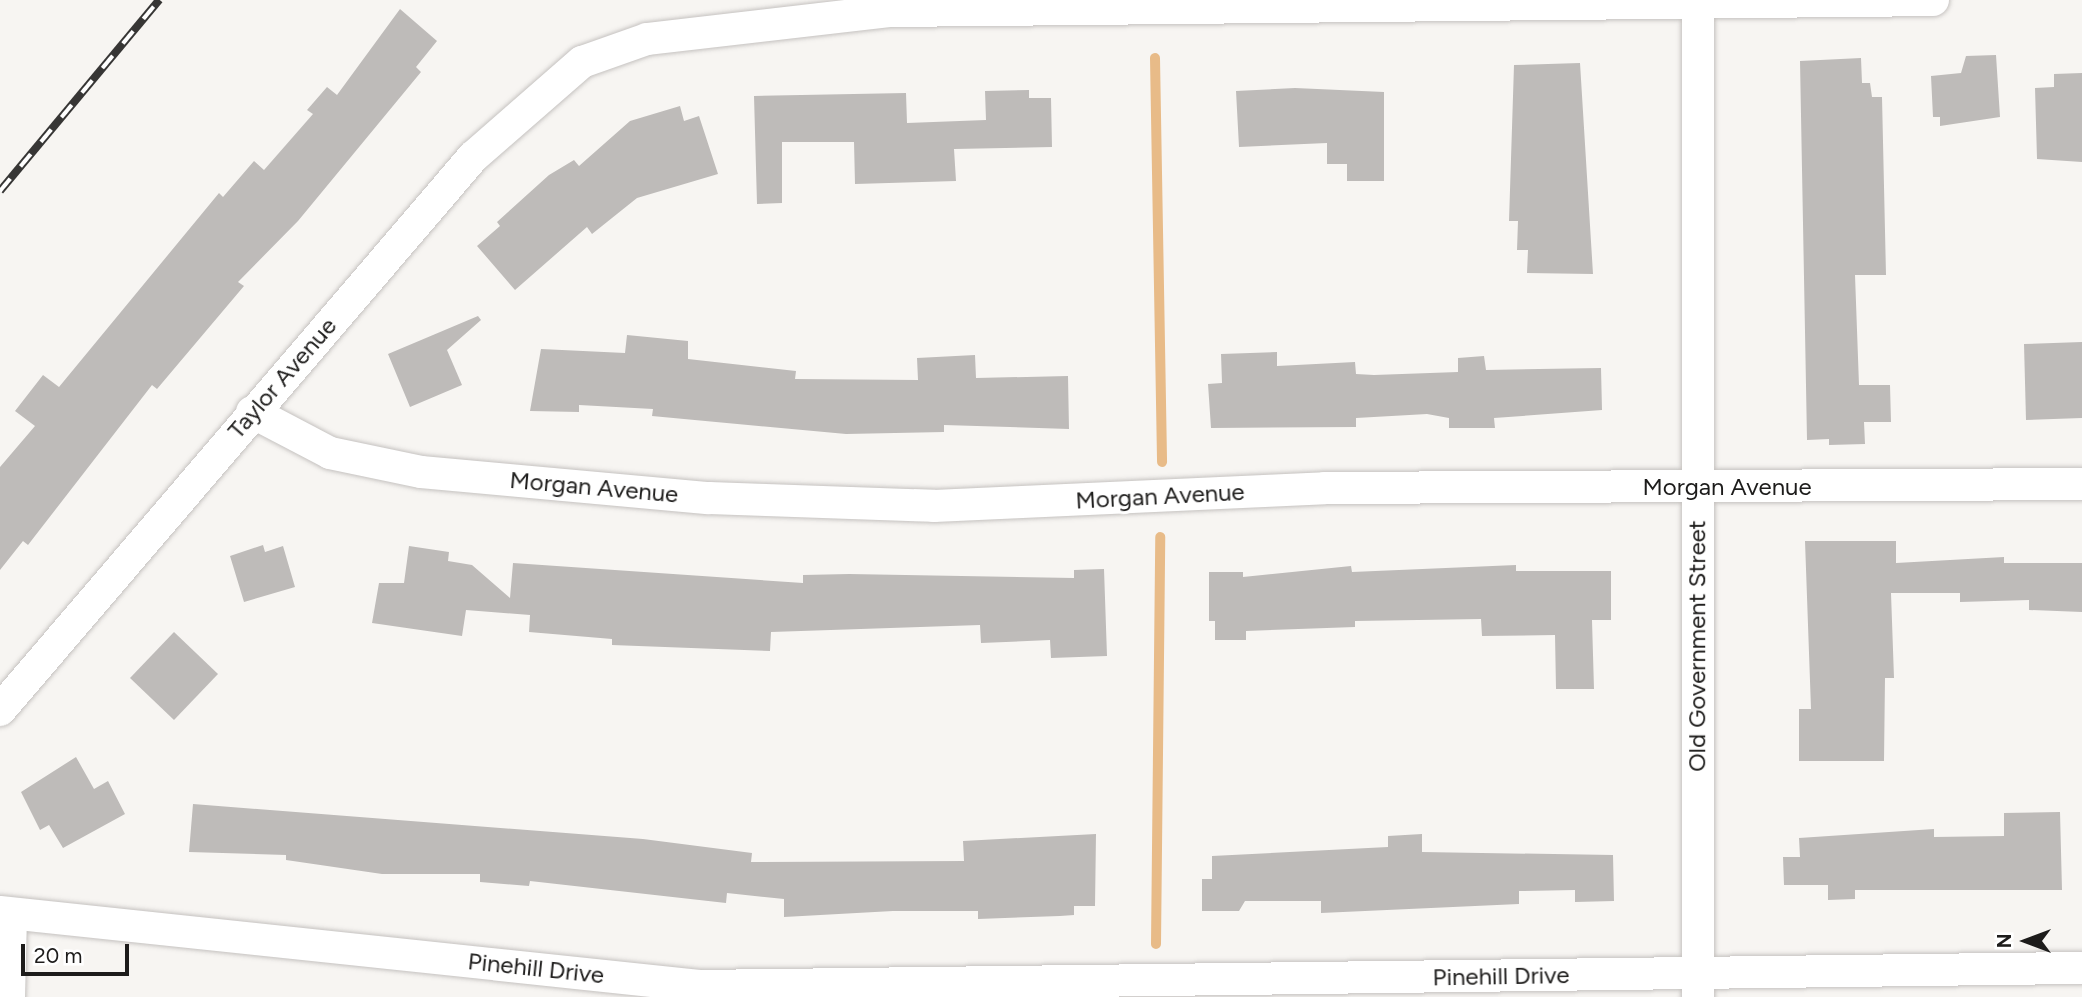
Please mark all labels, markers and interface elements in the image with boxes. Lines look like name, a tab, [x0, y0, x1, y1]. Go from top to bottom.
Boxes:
street label: Taylor Avenue	[222, 312, 342, 444]
street label: Morgan Avenue	[508, 465, 680, 509]
street label: Morgan Avenue	[1642, 473, 1812, 501]
street label: Morgan Avenue	[1075, 477, 1245, 515]
street label: Old Government Street	[1683, 520, 1711, 772]
north arrow	[1991, 906, 2061, 976]
scale bar	[24, 930, 133, 974]
text: N	[1993, 934, 2016, 948]
text: 20 m	[34, 943, 82, 968]
street label: Pinehill Drive	[466, 947, 606, 989]
street label: Pinehill Drive	[1432, 960, 1570, 992]

